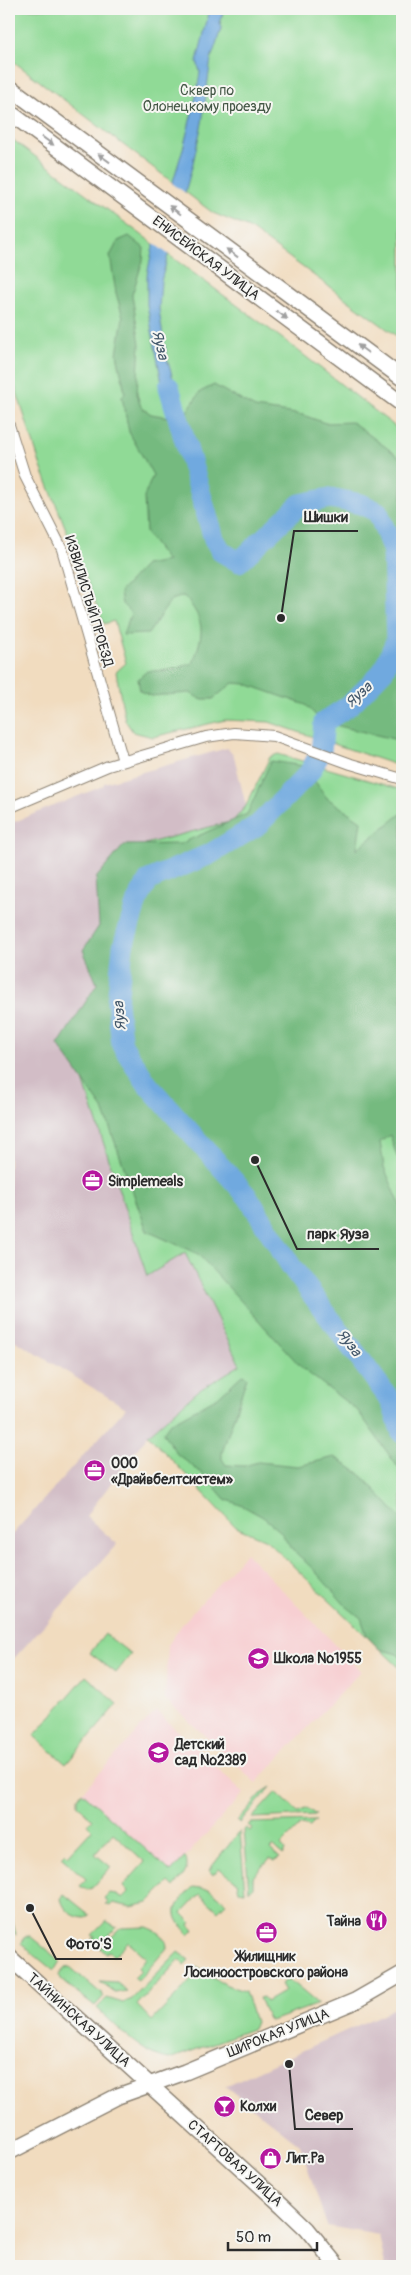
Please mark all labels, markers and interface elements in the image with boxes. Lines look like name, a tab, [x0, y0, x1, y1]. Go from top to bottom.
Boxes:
park label: Сквер по Олонецкому проезду	[143, 82, 271, 115]
one-way arrow	[41, 136, 55, 146]
one-way arrow	[97, 153, 111, 163]
one-way arrow	[168, 205, 182, 215]
street label: ЕНИСЕЙСКАЯ УЛИЦА	[149, 212, 263, 304]
one-way arrow	[225, 248, 239, 258]
one-way arrow	[275, 310, 288, 321]
water label: Яуза	[147, 329, 173, 362]
one-way arrow	[356, 344, 370, 354]
callout: Шишки	[294, 501, 358, 531]
text: Шишки	[303, 508, 348, 527]
street label: ИЗВИЛИСТЫЙ ПРОЕЗД	[61, 533, 117, 669]
water label: Яуза	[342, 677, 377, 712]
water label: Яуза	[109, 1000, 131, 1031]
office icon: Simplemeals	[80, 1169, 104, 1193]
place label: Simplemeals	[108, 1173, 184, 1190]
callout: парк Яуза	[297, 1219, 379, 1249]
text: парк Яуза	[307, 1225, 369, 1244]
water label: Яуза	[333, 1326, 366, 1361]
place label: ООО «Драйвбелтсистем»	[111, 1455, 234, 1488]
office icon: ООО «Драйвбелтсистем»	[83, 1459, 107, 1483]
school or university icon: Школа №1955	[246, 1646, 270, 1670]
place label: Школа №1955	[273, 1650, 362, 1667]
place label: Детский сад №2389	[174, 1736, 247, 1769]
school or university icon: Детский сад №2389	[147, 1740, 171, 1764]
restaurant icon: Тайна	[365, 1909, 389, 1933]
place label: Тайна	[326, 1913, 361, 1930]
office icon: Жилищник Лосиноостровского района	[254, 1921, 278, 1945]
callout: Фото'S	[56, 1929, 122, 1959]
text: Фото'S	[65, 1935, 112, 1954]
place label: Жилищник Лосиноостровского района	[183, 1948, 349, 1981]
street label: ТАЙНИНСКАЯ УЛИЦА	[24, 1969, 134, 2071]
street label: ШИРОКАЯ УЛИЦА	[225, 2005, 331, 2061]
bar icon: Колхи	[212, 2094, 236, 2118]
place label: Колхи	[240, 2098, 277, 2115]
callout: Север	[295, 2099, 353, 2129]
text: Север	[305, 2106, 343, 2125]
street label: СТАРТОВАЯ УЛИЦА	[184, 2116, 286, 2210]
shop icon: Лит.Ра	[258, 2146, 282, 2170]
place label: Лит.Ра	[285, 2150, 325, 2167]
scale bar	[228, 2220, 317, 2252]
text: 50 m	[236, 2228, 271, 2247]

